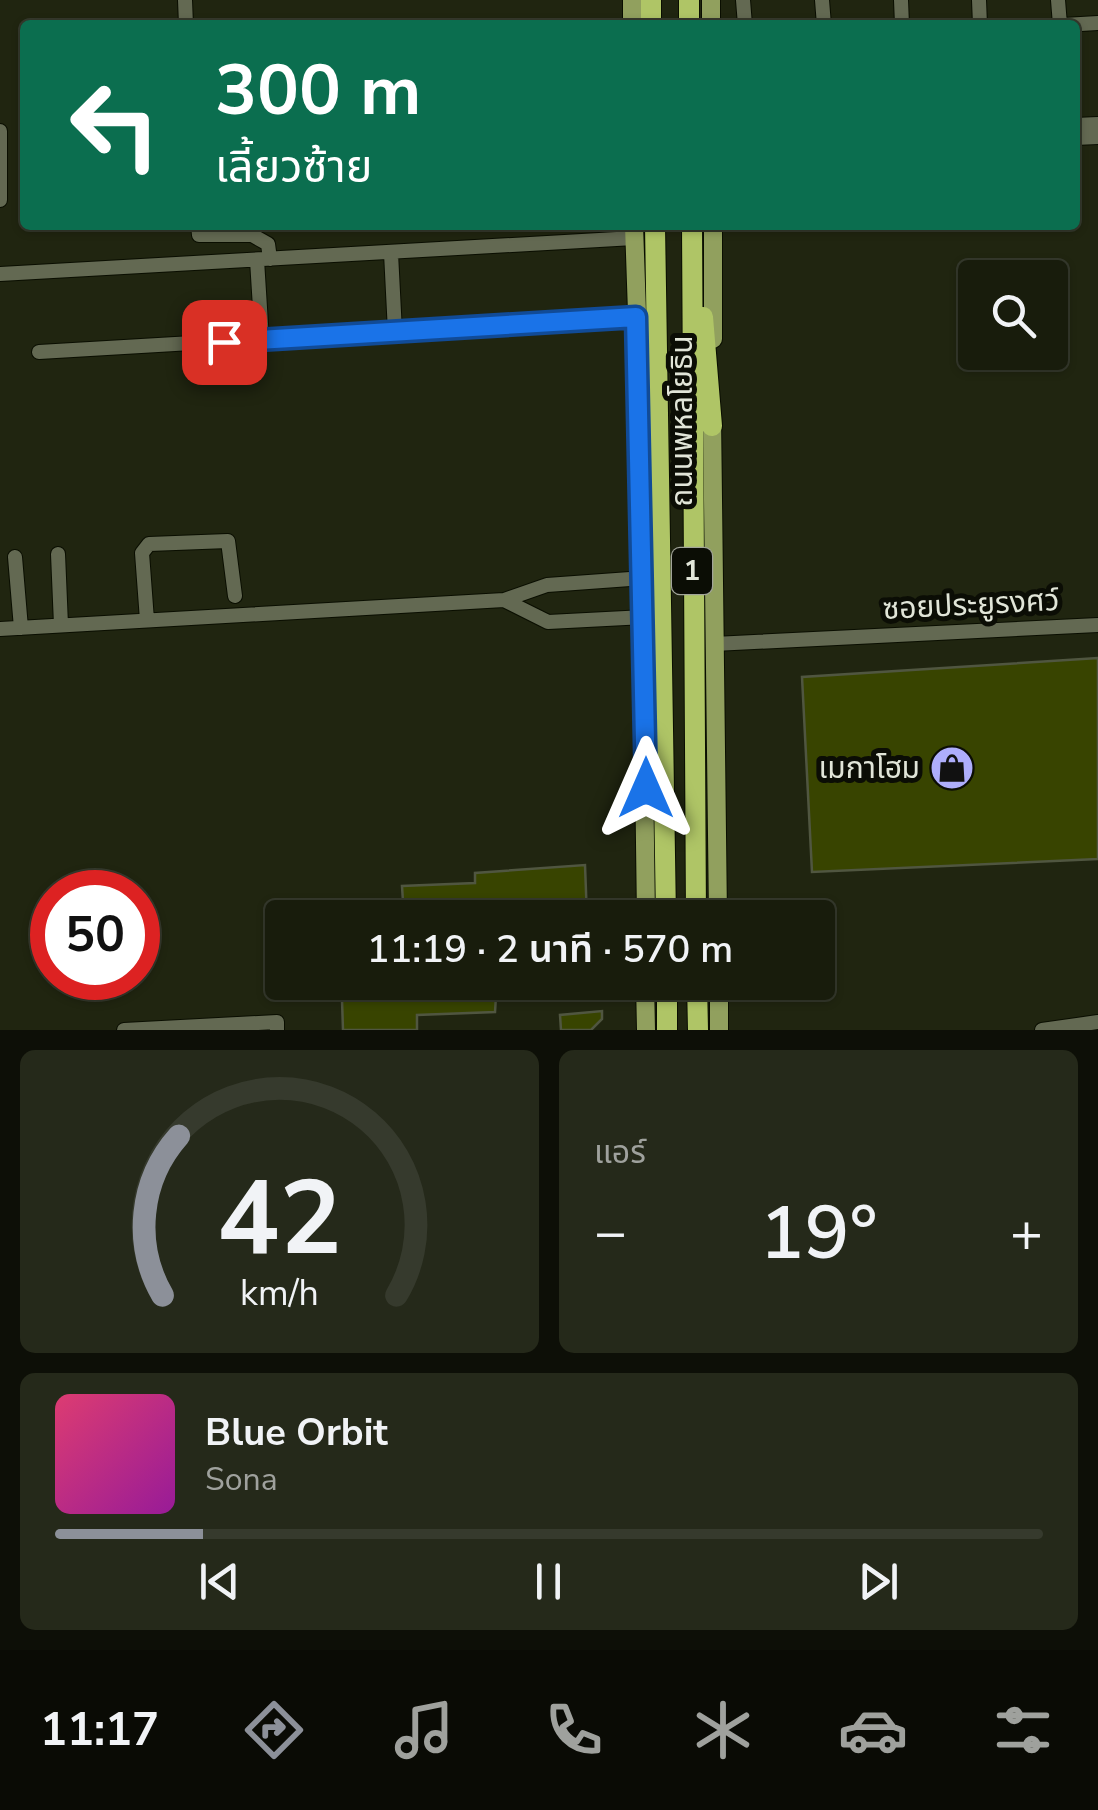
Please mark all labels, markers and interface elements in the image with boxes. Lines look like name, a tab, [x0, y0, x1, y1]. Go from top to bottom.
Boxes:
text: 300 m	[215, 43, 421, 139]
icon: left	[50, 60, 180, 190]
text: เลี้ยวซ้าย	[215, 137, 372, 198]
map controls	[958, 260, 1068, 370]
button: search	[958, 260, 1068, 370]
pin	[182, 300, 267, 385]
icon: arrive	[197, 315, 252, 370]
street label: ถนนพหลโยธิน	[662, 335, 703, 507]
road number: 1	[672, 548, 712, 594]
street label: ซอยประยูรงศว์	[882, 580, 1061, 630]
position arrow	[594, 736, 698, 840]
shop icon: เมกาโฮม	[929, 745, 975, 791]
place label: เมกาโฮม	[818, 748, 920, 789]
speed limit sign: 50	[30, 870, 160, 1000]
text: 11:19 · 2 นาที · 570 m	[367, 924, 733, 975]
text: แอร์	[594, 1131, 646, 1174]
text: 42	[217, 1148, 342, 1290]
text: 19°	[759, 1182, 878, 1284]
text: −	[594, 1195, 627, 1270]
text: +	[1010, 1195, 1043, 1270]
text: km/h	[240, 1269, 319, 1318]
text: Blue Orbit	[205, 1407, 388, 1458]
text: Sona	[205, 1458, 278, 1501]
icon: previous	[192, 1554, 247, 1609]
icon: pause	[521, 1554, 576, 1609]
icon: next	[851, 1554, 906, 1609]
icon: directions	[239, 1695, 309, 1765]
icon: music	[389, 1695, 459, 1765]
icon: phone	[539, 1695, 609, 1765]
icon: climate	[688, 1695, 758, 1765]
icon: car	[838, 1695, 908, 1765]
icon: filters	[988, 1695, 1058, 1765]
text: 11:17	[40, 1700, 159, 1761]

